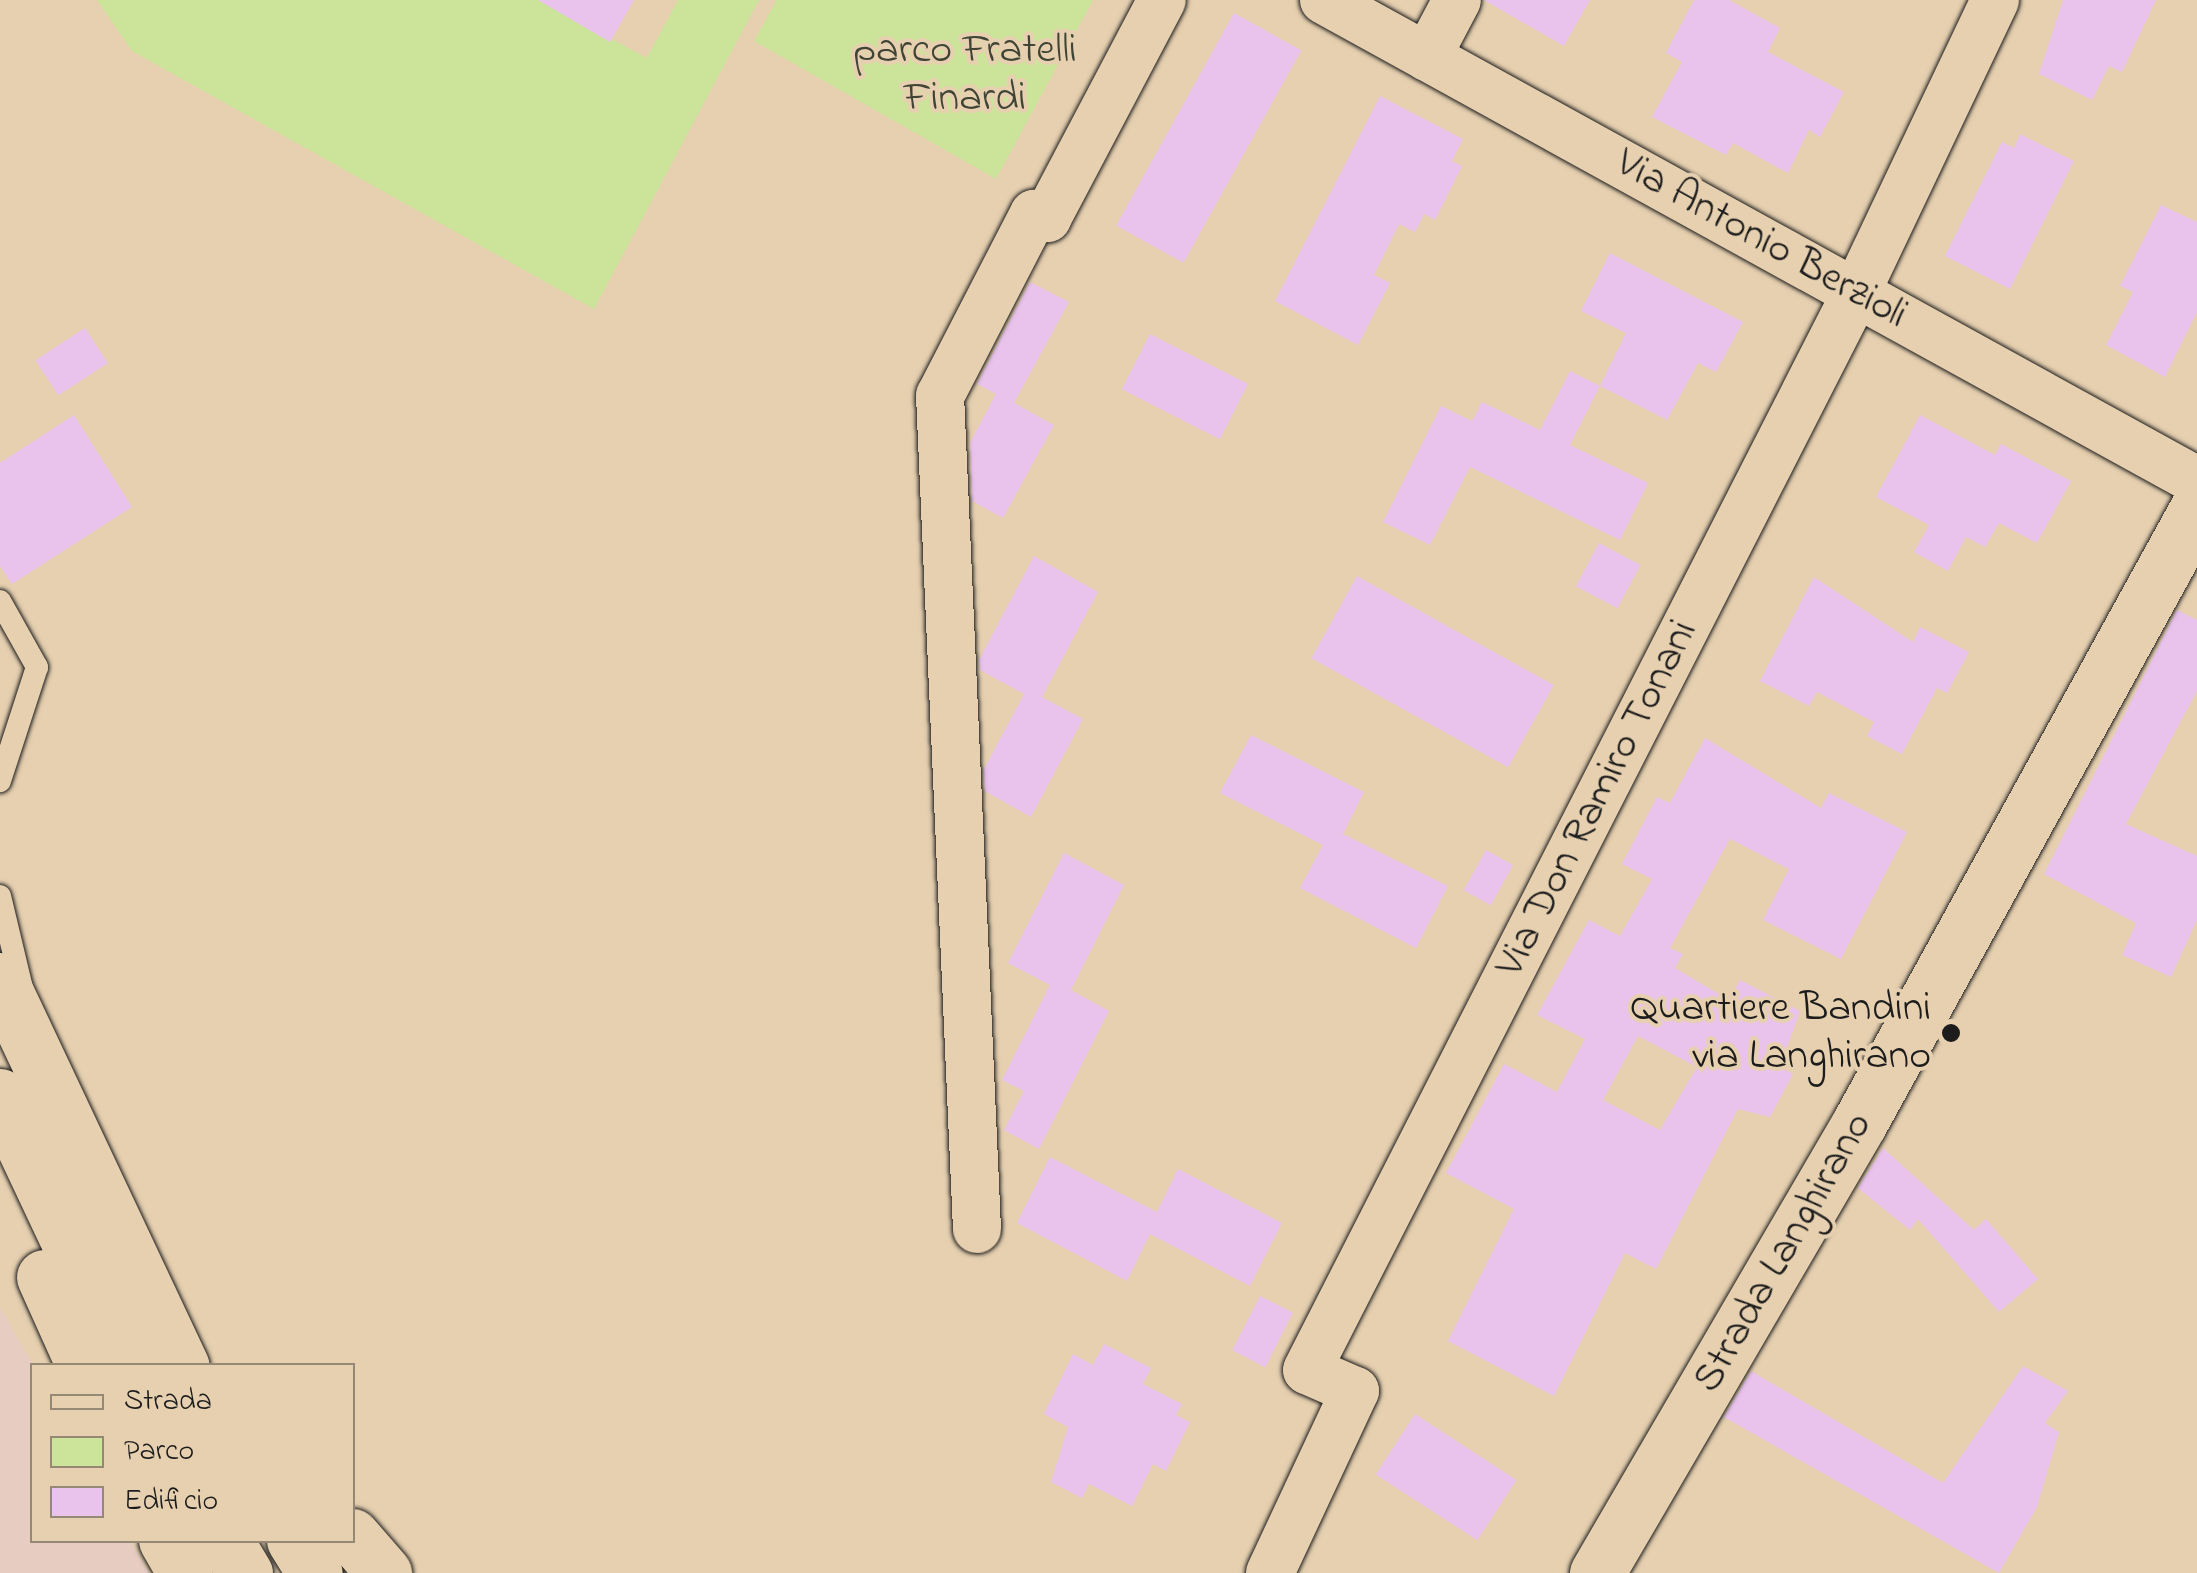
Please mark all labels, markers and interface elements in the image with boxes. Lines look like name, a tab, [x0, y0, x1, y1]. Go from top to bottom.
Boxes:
park label: parco Fratelli Finardi	[853, 26, 1077, 124]
street label: Via Antonio Berzioli	[1606, 139, 1916, 341]
street label: Via Don Ramiro Tonani	[1486, 612, 1710, 986]
place label: Quartiere Bandini via Langhirano	[1630, 984, 1931, 1082]
marker: Quartiere Bandini via Langhirano	[1940, 1022, 1962, 1044]
street label: Strada Langhirano	[1683, 1104, 1885, 1402]
legend	[30, 1363, 355, 1543]
text: Strada	[124, 1380, 212, 1424]
text: Parco	[124, 1430, 194, 1474]
text: Edificio	[124, 1480, 218, 1524]

